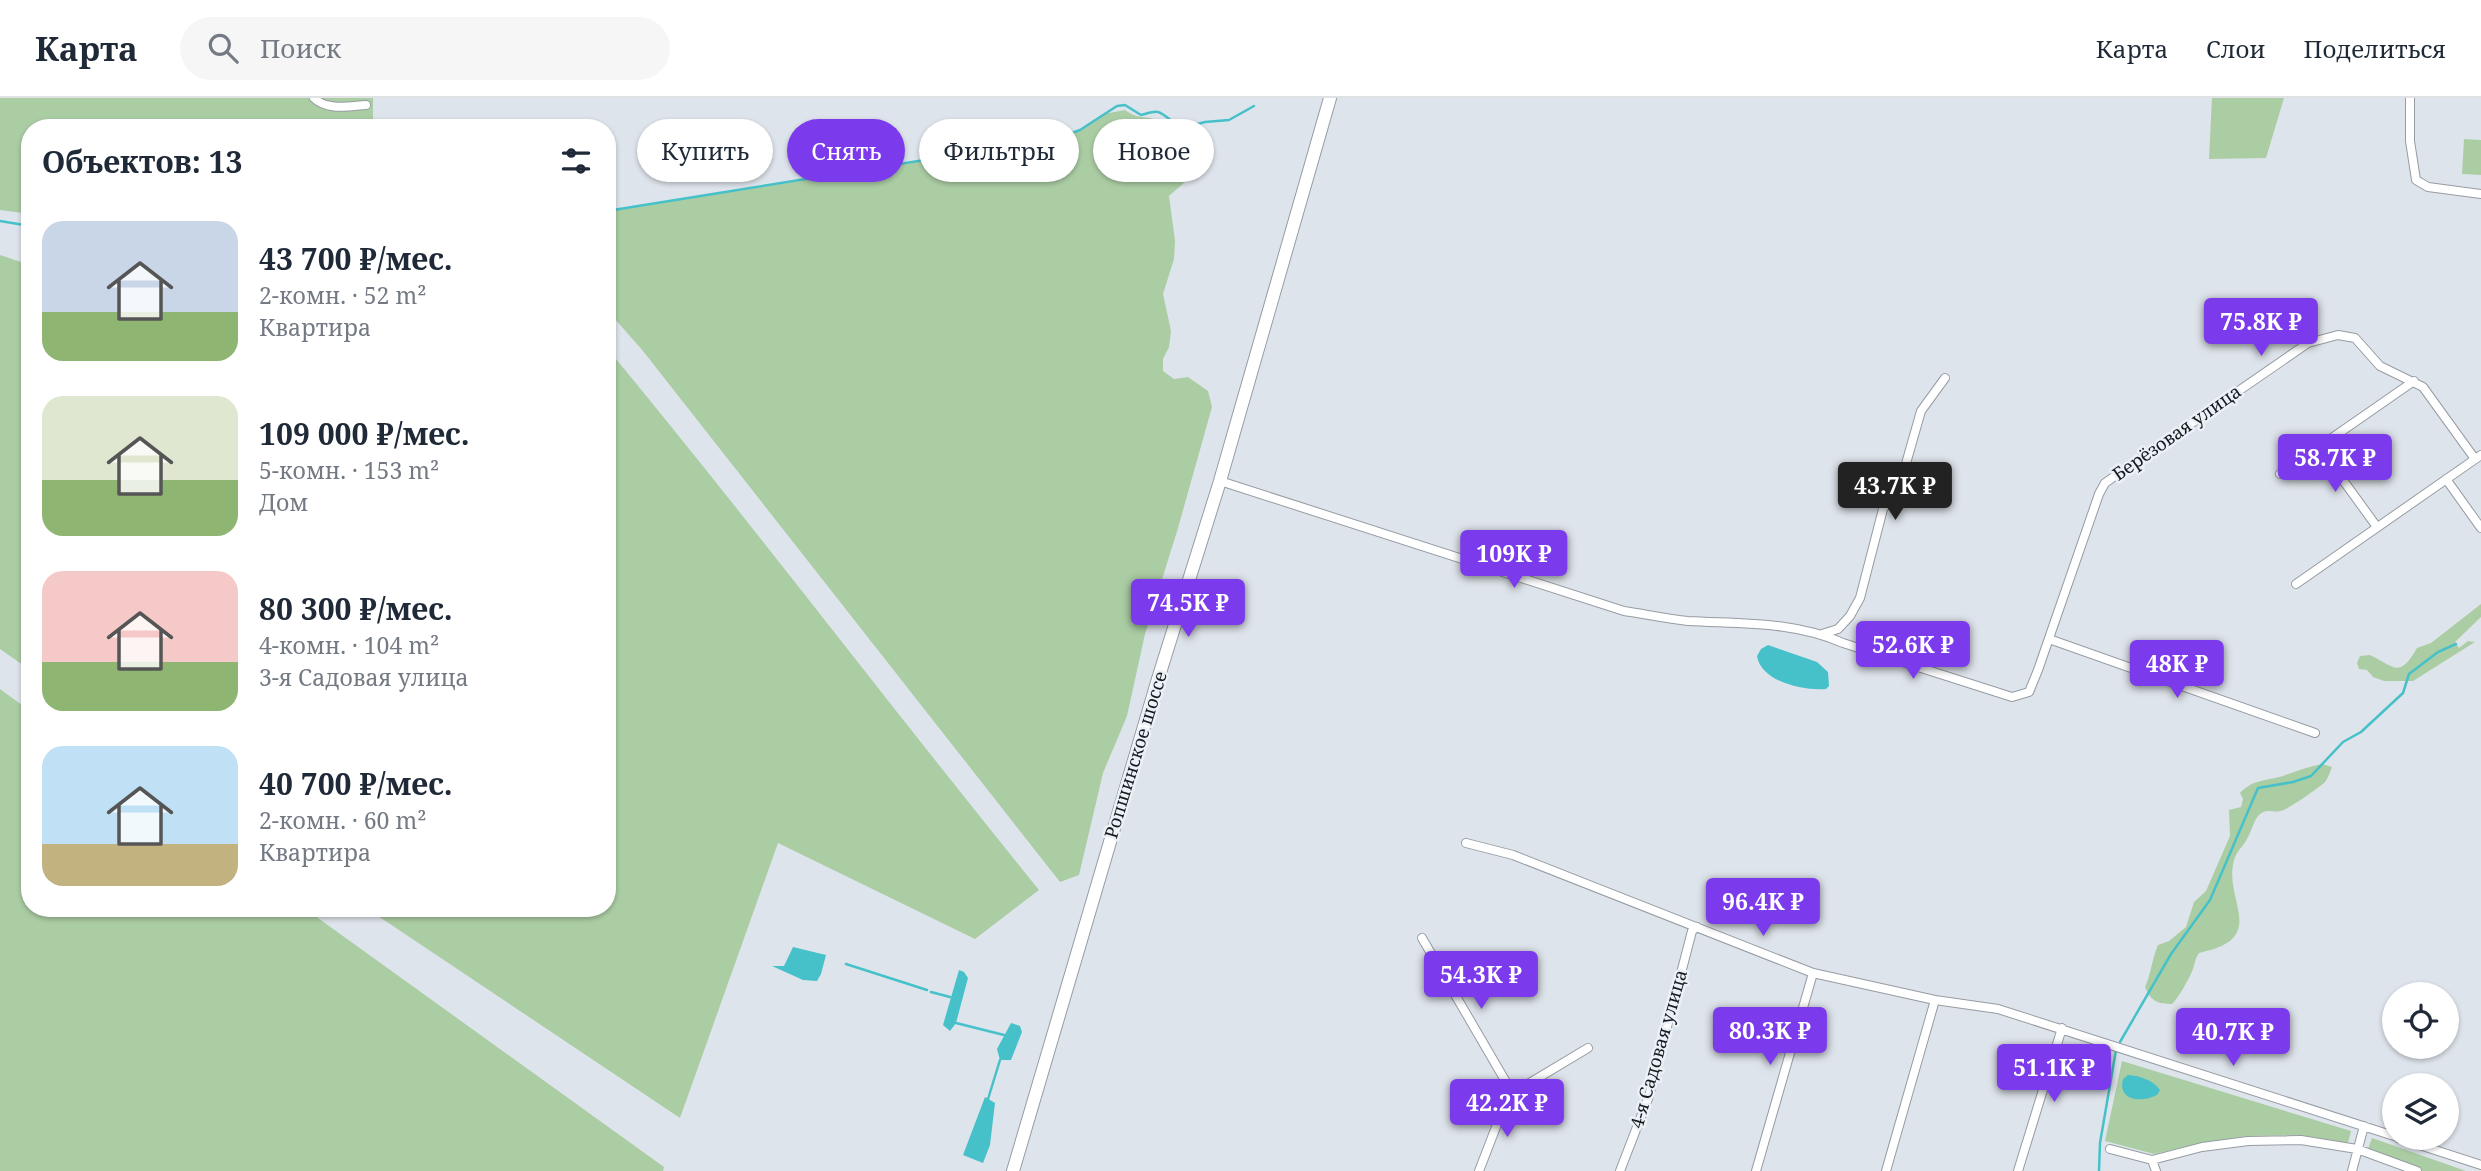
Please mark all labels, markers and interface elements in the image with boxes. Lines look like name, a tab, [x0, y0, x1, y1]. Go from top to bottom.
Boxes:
search box	[180, 17, 670, 80]
text: Карта	[35, 26, 138, 71]
icon: search	[204, 29, 242, 67]
text: Поиск	[260, 30, 341, 66]
text: Карта	[2096, 32, 2168, 65]
text: Слои	[2206, 32, 2266, 65]
text: Поделиться	[2304, 32, 2446, 65]
chip: Купить	[637, 119, 773, 182]
chip: Снять	[787, 119, 905, 182]
chip: Фильтры	[919, 119, 1079, 182]
chip: Новое	[1093, 119, 1214, 182]
text: Объектов: 13	[42, 141, 243, 182]
icon: filters	[557, 142, 595, 180]
text: 43 700 ₽/мес.	[259, 238, 453, 279]
icon: home	[98, 249, 182, 333]
text: 2-комн. · 52 m²	[259, 279, 426, 311]
pin: 75.8K ₽	[2196, 299, 2326, 358]
text: 75.8K ₽	[2220, 305, 2302, 337]
text: Квартира	[259, 311, 371, 343]
street label: Берёзовая улица	[2107, 379, 2245, 486]
text: 109 000 ₽/мес.	[259, 413, 470, 454]
icon: home	[98, 424, 182, 508]
pin: 58.7K ₽	[2270, 434, 2400, 494]
text: 58.7K ₽	[2294, 441, 2376, 473]
text: 5-комн. · 153 m²	[259, 454, 439, 486]
pin: 43.7K ₽	[1830, 462, 1960, 522]
text: 43.7K ₽	[1854, 469, 1936, 501]
text: Дом	[259, 486, 308, 518]
pin: 109K ₽	[1457, 531, 1571, 590]
text: 109K ₽	[1476, 537, 1552, 569]
pin: 74.5K ₽	[1123, 580, 1253, 639]
text: 74.5K ₽	[1147, 586, 1229, 618]
text: 80 300 ₽/мес.	[259, 588, 453, 629]
icon: home	[98, 599, 182, 683]
pin: 52.6K ₽	[1848, 622, 1978, 681]
text: 52.6K ₽	[1872, 628, 1954, 660]
text: 4-комн. · 104 m²	[259, 629, 439, 661]
pin: 48K ₽	[2128, 640, 2226, 700]
text: 48K ₽	[2146, 647, 2208, 679]
text: 3-я Садовая улица	[259, 661, 469, 693]
street label: Ропшинское шоссе	[1098, 668, 1172, 841]
text: 40 700 ₽/мес.	[259, 763, 453, 804]
icon: home	[98, 774, 182, 858]
text: 2-комн. · 60 m²	[259, 804, 426, 836]
text: Квартира	[259, 836, 371, 868]
pin: 96.4K ₽	[1698, 878, 1828, 938]
text: 96.4K ₽	[1722, 885, 1804, 917]
pin: 54.3K ₽	[1416, 951, 1546, 1011]
text: 54.3K ₽	[1440, 958, 1522, 990]
street label: 4-я Садовая улица	[1624, 967, 1692, 1131]
map controls	[2382, 982, 2459, 1150]
button: locate	[2382, 982, 2459, 1059]
pin: 80.3K ₽	[1705, 1007, 1835, 1067]
pin: 40.7K ₽	[2168, 1009, 2298, 1068]
text: 80.3K ₽	[1729, 1014, 1811, 1046]
text: 40.7K ₽	[2192, 1015, 2274, 1047]
pin: 51.1K ₽	[1989, 1044, 2119, 1104]
text: 51.1K ₽	[2013, 1051, 2095, 1083]
button: layers	[2382, 1073, 2459, 1150]
pin: 42.2K ₽	[1442, 1080, 1572, 1139]
text: 42.2K ₽	[1466, 1086, 1548, 1118]

